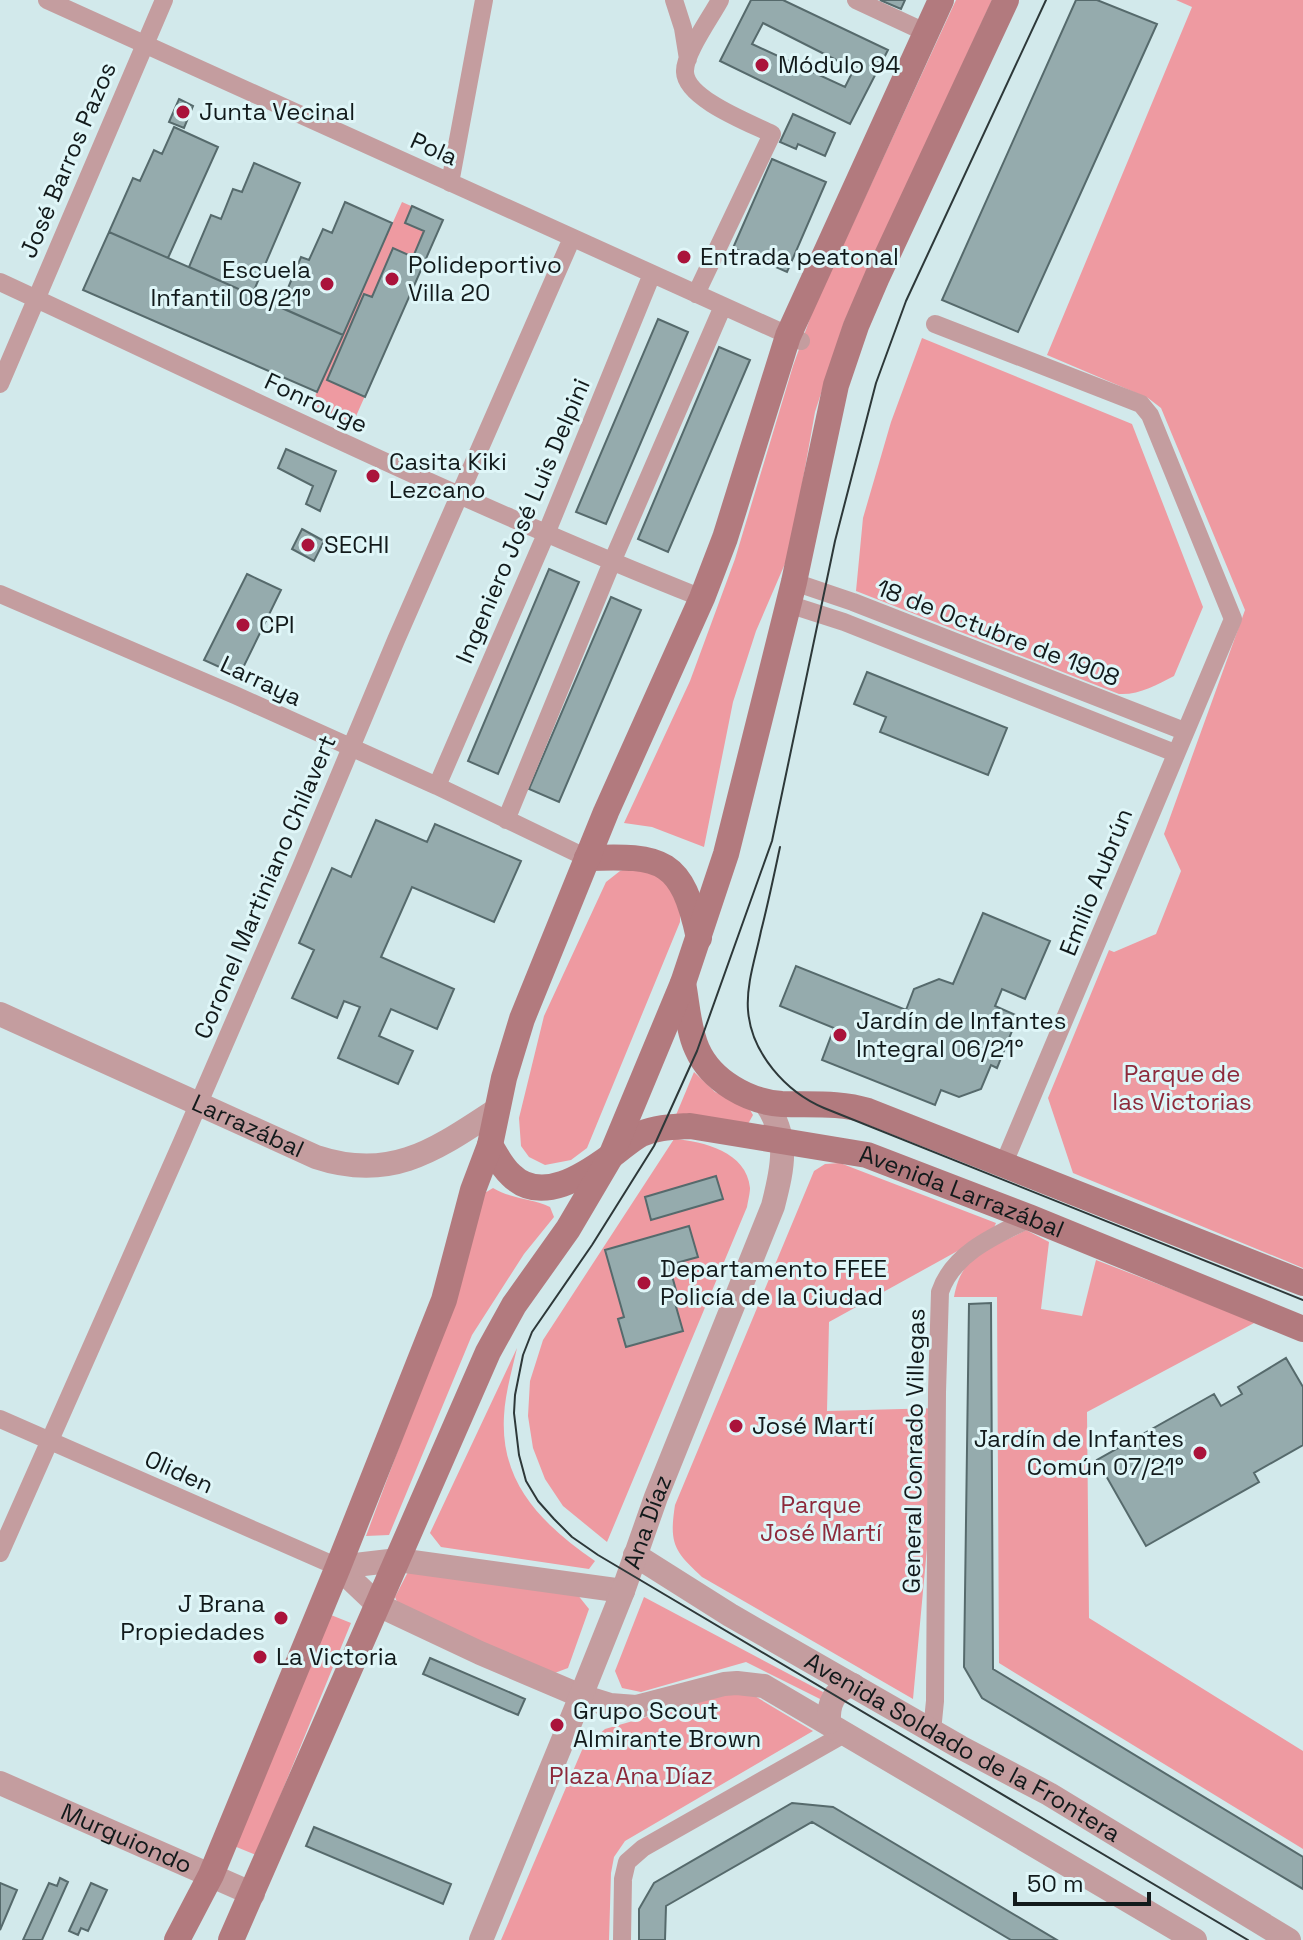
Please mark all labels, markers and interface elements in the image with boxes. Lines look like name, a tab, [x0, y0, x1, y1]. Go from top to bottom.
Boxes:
place label: Módulo 94	[778, 49, 900, 80]
marker: Módulo 94	[753, 56, 771, 74]
street label: José Barros Pazos	[12, 57, 123, 262]
place label: Junta Vecinal	[199, 96, 355, 127]
marker: Junta Vecinal	[174, 103, 192, 121]
street label: Pola	[406, 125, 463, 173]
place label: Entrada peatonal	[700, 241, 899, 272]
marker: Entrada peatonal	[675, 248, 693, 266]
place label: Polideportivo Villa 20	[408, 249, 562, 308]
place label: Escuela Infantil 08/21°	[150, 254, 311, 313]
marker: Polideportivo Villa 20	[383, 270, 401, 288]
marker: Escuela Infantil 08/21°	[318, 275, 336, 293]
street label: Fonrouge	[260, 365, 373, 440]
street label: Ingeniero José Luis Delpini	[448, 374, 597, 668]
place label: Casita Kiki Lezcano	[389, 446, 507, 505]
marker: Casita Kiki Lezcano	[364, 467, 382, 485]
place label: SECHI	[324, 529, 389, 560]
marker: SECHI	[299, 536, 317, 554]
street label: 18 de Octubre de 1908	[872, 572, 1124, 693]
place label: CPI	[259, 609, 295, 640]
marker: CPI	[234, 616, 252, 634]
street label: Larraya	[215, 648, 307, 713]
street label: Coronel Martiniano Chilavert	[186, 730, 343, 1043]
street label: Emilio Aubrún	[1052, 804, 1139, 960]
place label: Jardín de Infantes Integral 06/21°	[856, 1005, 1066, 1064]
marker: Jardín de Infantes Integral 06/21°	[831, 1026, 849, 1044]
park label: Parque de las Victorias	[1112, 1058, 1252, 1117]
street label: Larrazábal	[187, 1087, 309, 1165]
street label: Avenida Larrazábal	[857, 1138, 1069, 1245]
place label: Departamento FFEE Policía de la Ciudad	[660, 1253, 887, 1312]
marker: Departamento FFEE Policía de la Ciudad	[635, 1274, 653, 1292]
street label: General Conrado Villegas	[896, 1308, 931, 1594]
place label: José Martí	[752, 1410, 874, 1441]
marker: José Martí	[727, 1417, 745, 1435]
place label: Jardín de Infantes Común 07/21°	[974, 1423, 1184, 1482]
street label: Oliden	[140, 1443, 218, 1500]
marker: Jardín de Infantes Común 07/21°	[1191, 1444, 1209, 1462]
street label: Ana Díaz	[616, 1470, 678, 1573]
park label: Parque José Martí	[760, 1489, 882, 1548]
place label: J Brana Propiedades	[120, 1588, 265, 1647]
marker: J Brana Propiedades	[272, 1609, 290, 1627]
place label: La Victoria	[276, 1641, 398, 1672]
street label: Avenida Soldado de la Frontera	[799, 1645, 1127, 1849]
marker: La Victoria	[251, 1648, 269, 1666]
place label: Grupo Scout Almirante Brown	[573, 1695, 761, 1754]
marker: Grupo Scout Almirante Brown	[548, 1716, 566, 1734]
park label: Plaza Ana Díaz	[549, 1760, 713, 1791]
street label: Murguiondo	[56, 1796, 197, 1880]
scale bar	[1015, 1856, 1149, 1906]
text: 50 m	[1027, 1868, 1084, 1899]

